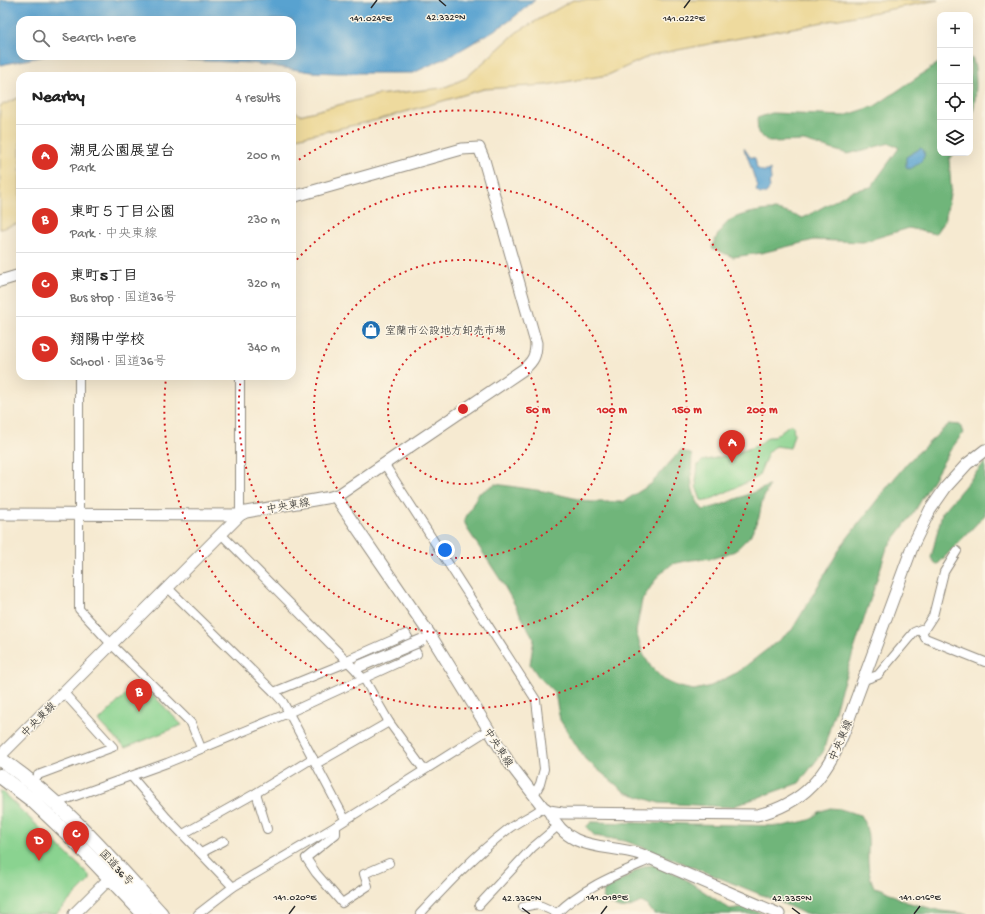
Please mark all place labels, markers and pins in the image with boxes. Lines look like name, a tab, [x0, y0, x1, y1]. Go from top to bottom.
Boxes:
shop icon: 室蘭市公設地方卸売市場	[360, 319, 382, 341]
place label: 室蘭市公設地方卸売市場	[385, 325, 506, 338]
centre of rings	[456, 402, 470, 416]
pin: A	[719, 430, 745, 463]
pin: B	[126, 679, 152, 712]
pin: C	[63, 821, 89, 854]
pin: D	[26, 828, 52, 861]

